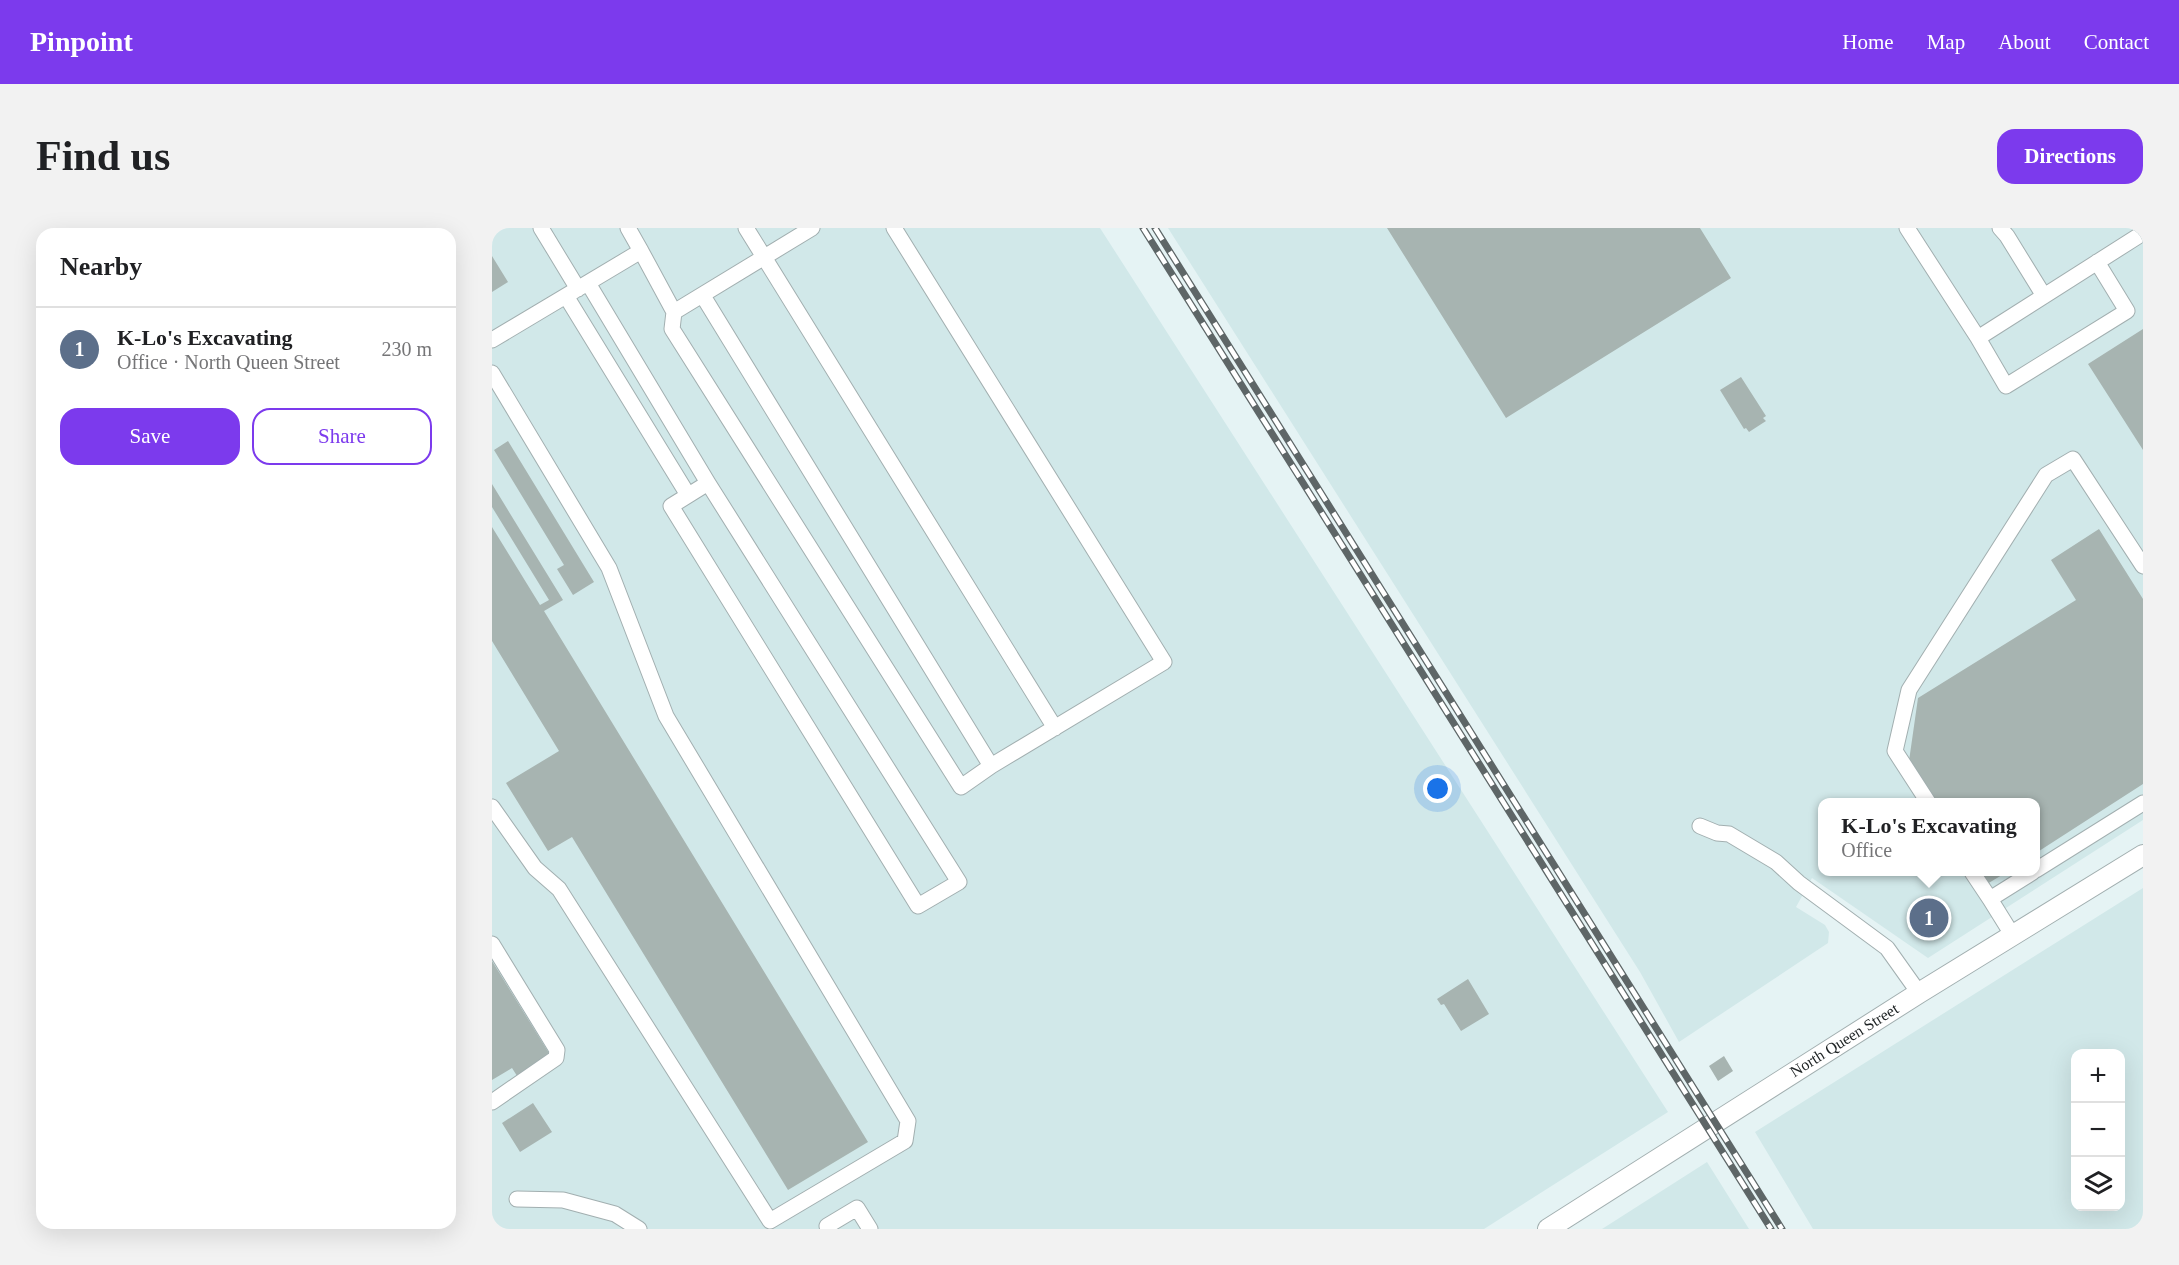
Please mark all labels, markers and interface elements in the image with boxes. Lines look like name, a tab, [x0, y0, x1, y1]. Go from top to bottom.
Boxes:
text: Pinpoint	[30, 26, 133, 57]
text: Home	[1842, 30, 1894, 54]
text: Map	[1927, 30, 1965, 54]
text: About	[1998, 30, 2051, 54]
text: Contact	[2084, 30, 2149, 54]
button: Directions	[1997, 129, 2143, 184]
text: Find us	[36, 133, 170, 179]
text: Nearby	[60, 252, 142, 281]
text: K-Lo's Excavating	[117, 325, 292, 350]
text: 1	[75, 338, 85, 360]
text: 230 m	[381, 338, 432, 360]
text: Office · North Queen Street	[117, 351, 340, 373]
button: Save	[60, 408, 240, 465]
button: Share	[252, 408, 432, 465]
your location	[1423, 774, 1452, 803]
popup	[1818, 798, 2040, 876]
text: K-Lo's Excavating	[1841, 813, 2017, 838]
text: Office	[1841, 839, 1892, 861]
pin: 1	[1910, 896, 1948, 940]
street label: North Queen Street	[1787, 1000, 1902, 1080]
map controls	[2071, 1049, 2125, 1211]
button: +	[2071, 1049, 2125, 1103]
button: −	[2071, 1103, 2125, 1157]
button: layers	[2071, 1157, 2125, 1211]

